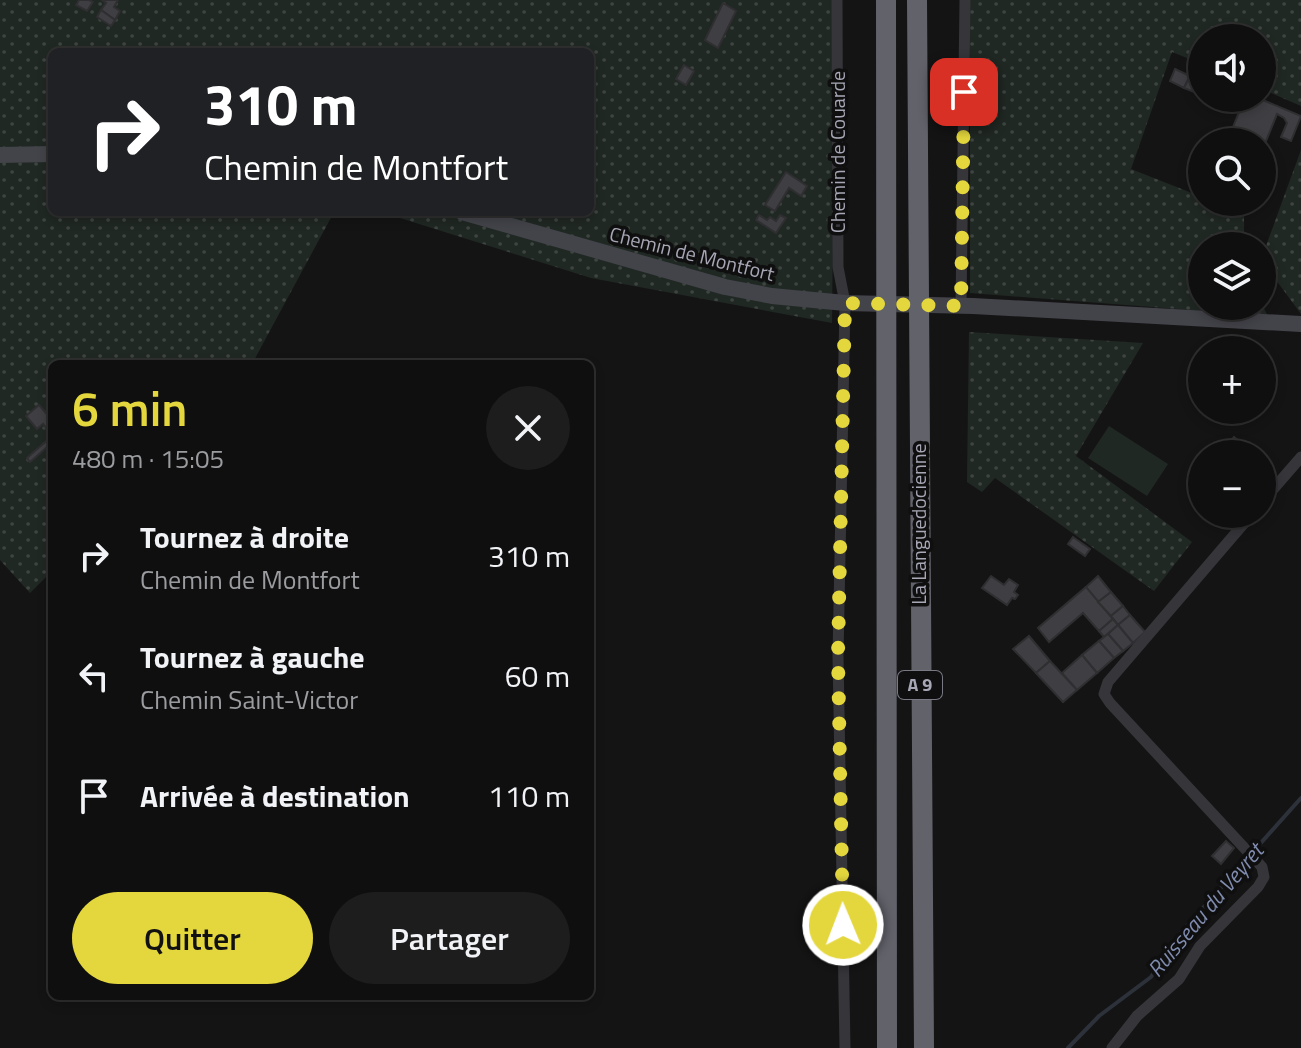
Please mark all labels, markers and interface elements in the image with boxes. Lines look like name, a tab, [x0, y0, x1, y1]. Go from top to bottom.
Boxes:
map controls	[1188, 24, 1276, 528]
button: sound	[1188, 24, 1276, 112]
pin	[930, 58, 998, 126]
text: 310 m	[204, 62, 357, 147]
icon: arrive	[942, 70, 986, 114]
street label: Chemin de Couarde	[822, 71, 853, 233]
icon: right	[72, 80, 176, 184]
button: search	[1188, 128, 1276, 216]
text: Chemin de Montfort	[204, 139, 508, 194]
street label: Chemin de Montfort	[606, 218, 778, 289]
button: layers	[1188, 232, 1276, 320]
button: +	[1188, 336, 1276, 424]
text: 6 min	[72, 372, 187, 445]
button: close	[486, 386, 570, 470]
text: 480 m · 15:05	[72, 439, 224, 478]
button: −	[1188, 440, 1276, 528]
street label: La Languedocienne	[903, 443, 934, 605]
text: Tournez à droite	[140, 514, 349, 560]
text: 310 m	[488, 533, 570, 579]
icon: right	[72, 534, 116, 578]
text: Chemin de Montfort	[140, 560, 360, 599]
text: Tournez à gauche	[140, 634, 365, 680]
text: 60 m	[505, 653, 570, 699]
icon: left	[72, 654, 116, 698]
road number: A 9	[898, 671, 942, 699]
text: Chemin Saint-Victor	[140, 680, 358, 719]
text: Arrivée à destination	[140, 773, 410, 819]
text: 110 m	[488, 773, 570, 819]
icon: arrive	[72, 774, 116, 818]
water label: Ruisseau du Veyret	[1139, 833, 1273, 984]
position arrow	[801, 883, 885, 967]
button: Quitter	[72, 892, 313, 984]
button: Partager	[329, 892, 570, 984]

